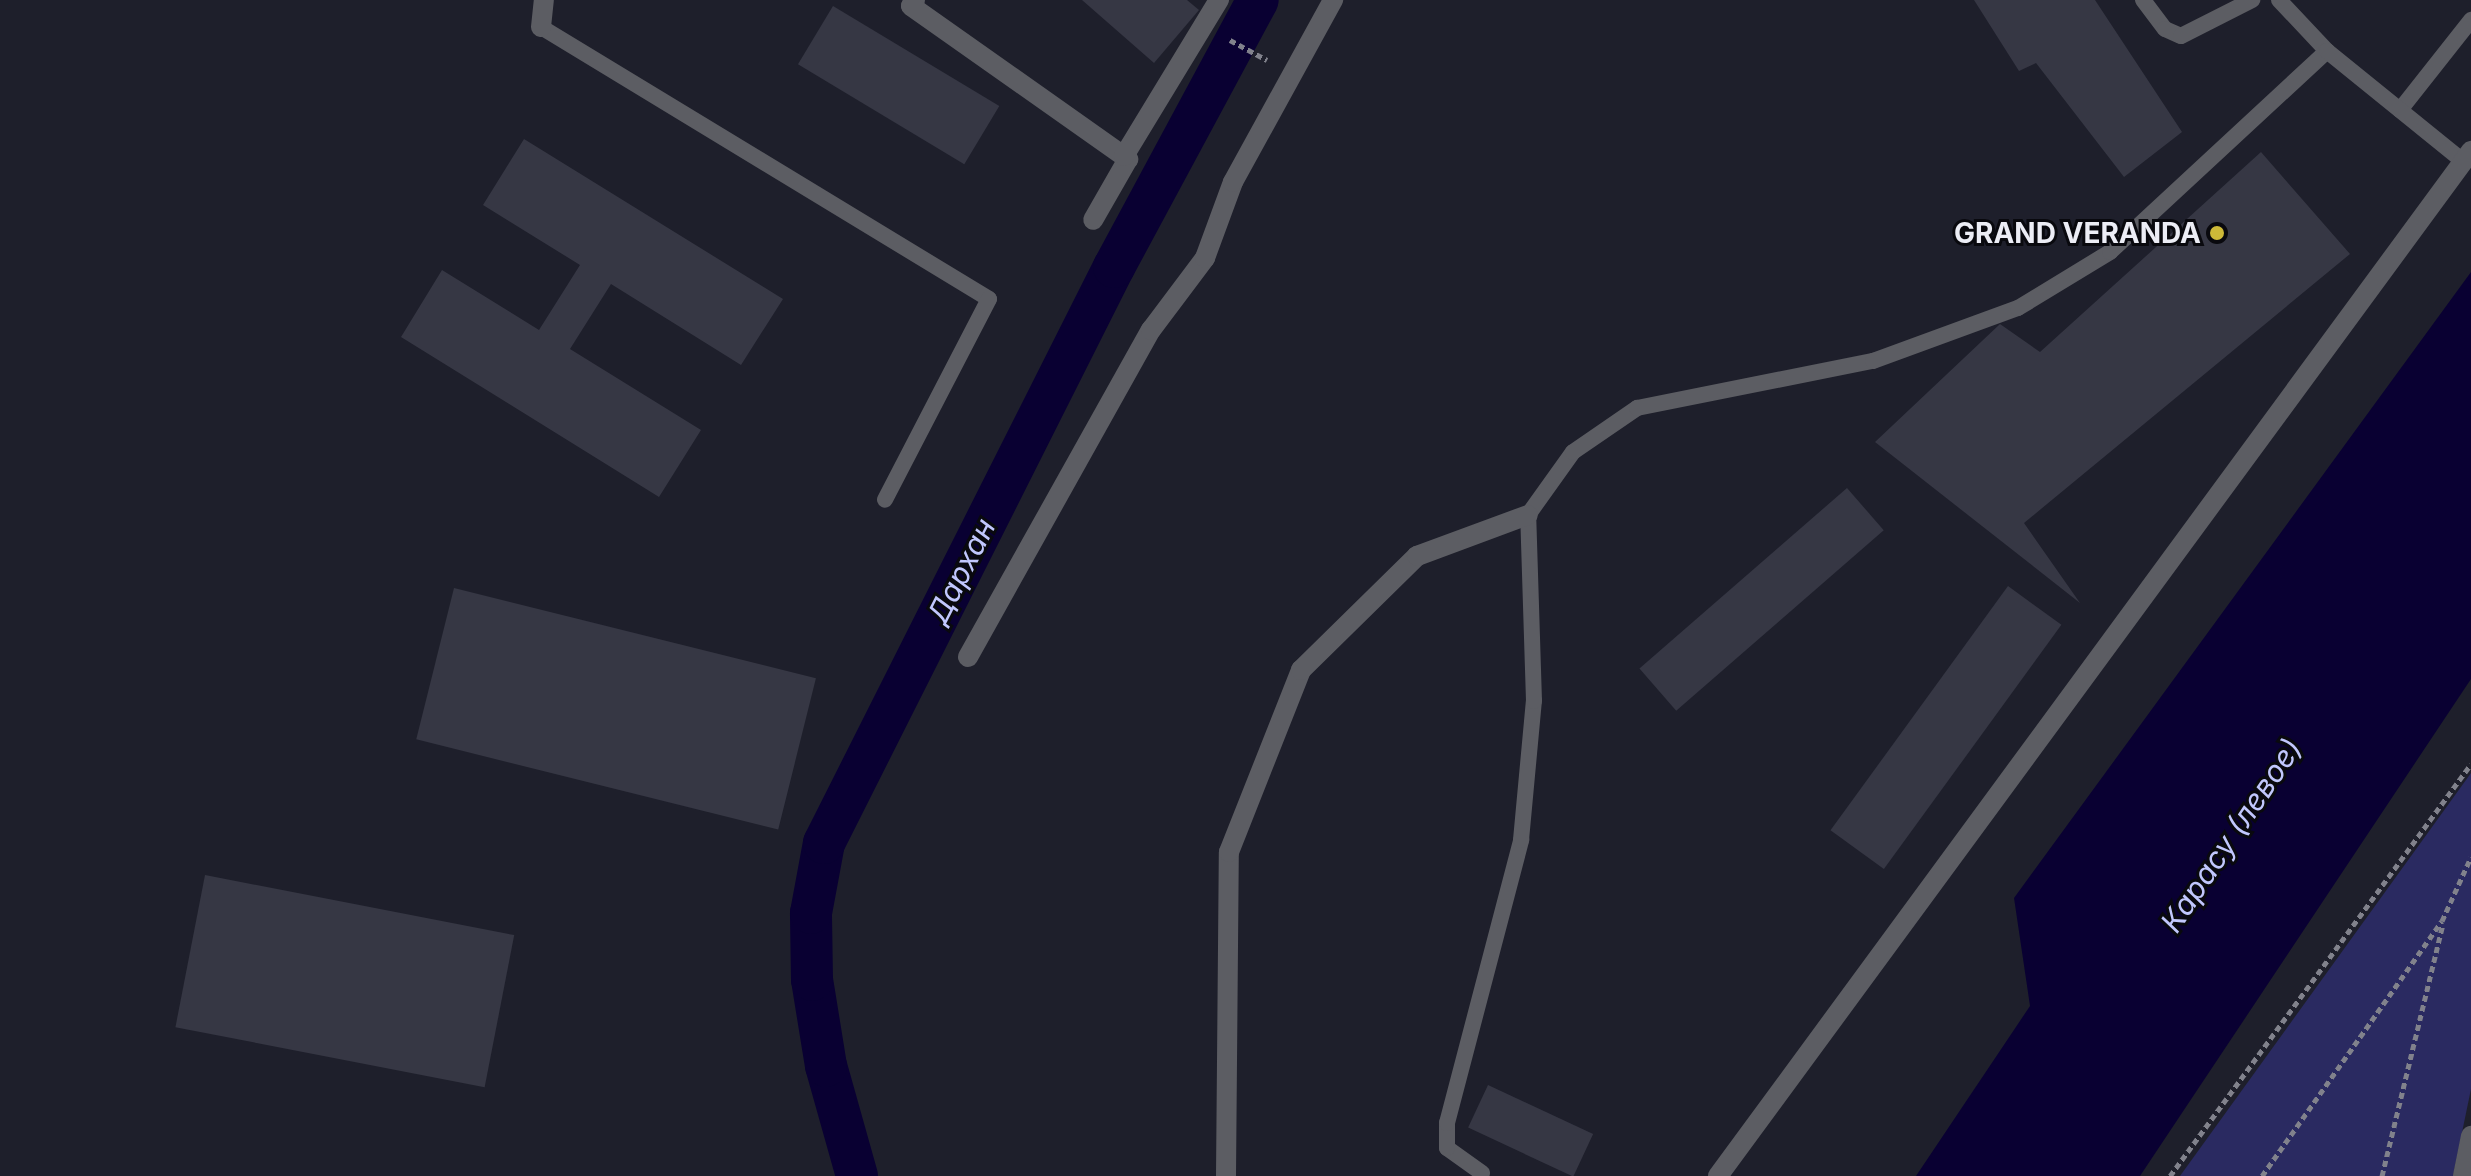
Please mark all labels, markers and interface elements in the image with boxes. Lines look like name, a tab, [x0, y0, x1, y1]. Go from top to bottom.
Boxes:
place label: GRAND VERANDA	[1954, 216, 2201, 250]
marker: GRAND VERANDA	[2208, 224, 2226, 242]
water label: Дархан	[919, 512, 1003, 630]
water label: Карасу (левое)	[2153, 731, 2309, 939]

